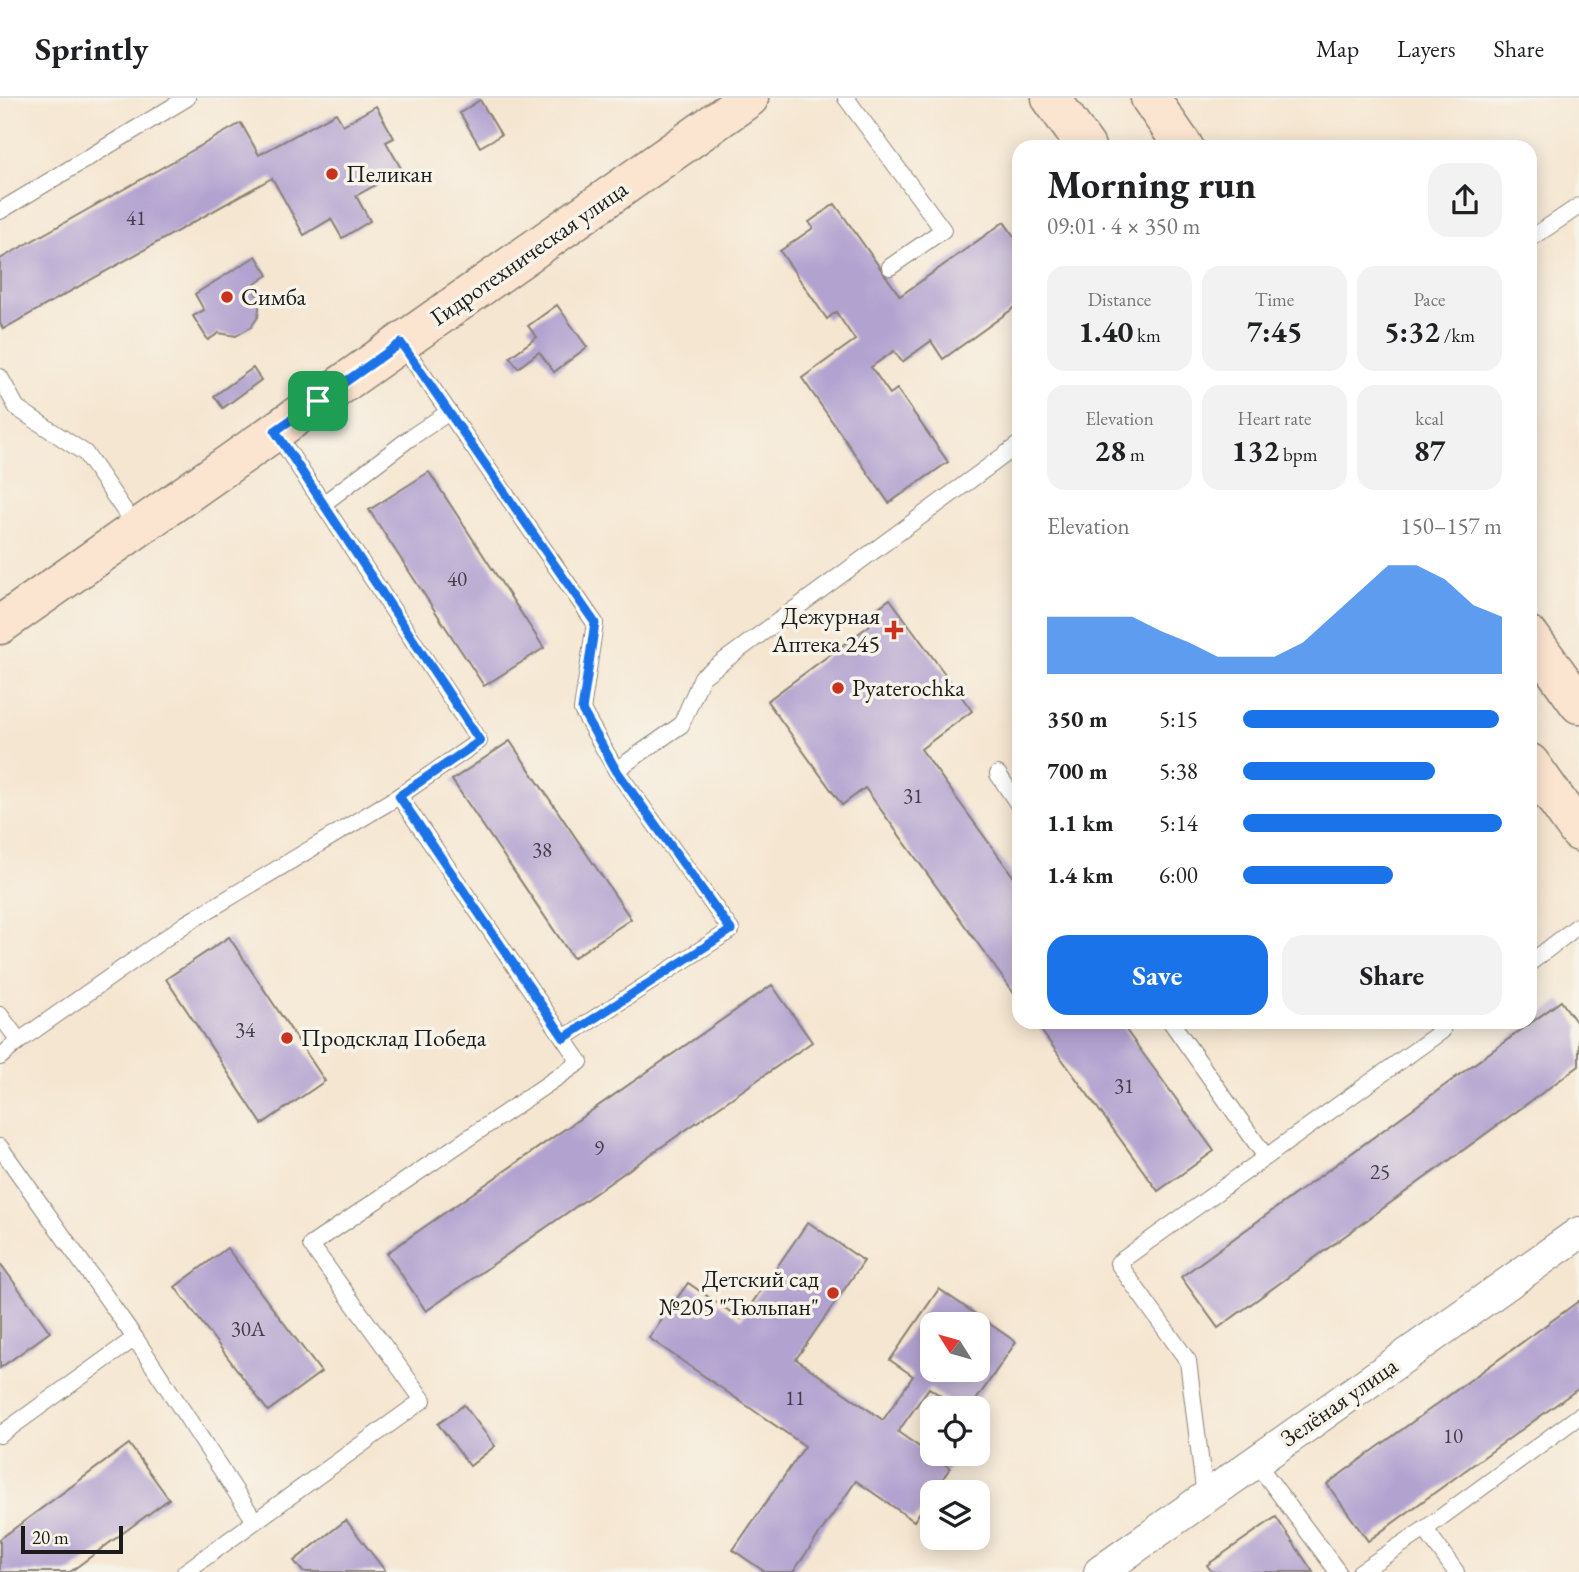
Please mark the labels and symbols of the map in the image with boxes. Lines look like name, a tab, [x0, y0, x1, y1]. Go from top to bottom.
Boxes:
place label: Пеликан	[346, 158, 433, 189]
marker: Пеликан	[324, 166, 340, 182]
street label: Гидротехническая улица	[424, 173, 634, 332]
house number: 41	[126, 204, 146, 231]
place label: Симба	[241, 281, 307, 312]
marker: Симба	[219, 289, 235, 305]
pin	[288, 371, 348, 431]
house number: 40	[447, 565, 467, 592]
place label: Дежурная Аптека 245	[771, 600, 880, 659]
marker: Дежурная Аптека 245	[886, 622, 902, 638]
place label: Pyaterochka	[852, 672, 965, 703]
marker: Pyaterochka	[830, 680, 846, 696]
house number: 31	[903, 782, 923, 809]
house number: 38	[532, 836, 552, 863]
house number: 34	[235, 1016, 256, 1043]
place label: Продсклад Победа	[301, 1022, 487, 1053]
marker: Продсклад Победа	[279, 1030, 295, 1046]
house number: 31	[1114, 1072, 1134, 1099]
house number: 9	[594, 1134, 604, 1161]
house number: 25	[1370, 1158, 1390, 1185]
place label: Детский сад №205 "Тюльпан"	[659, 1263, 819, 1322]
marker: Детский сад №205 "Тюльпан"	[825, 1285, 841, 1301]
north arrow	[920, 1312, 990, 1382]
house number: 30А	[231, 1315, 266, 1342]
street label: Зелёная улица	[1274, 1350, 1404, 1453]
house number: 11	[785, 1384, 805, 1411]
house number: 10	[1443, 1422, 1463, 1449]
scale bar	[21, 1523, 122, 1555]

